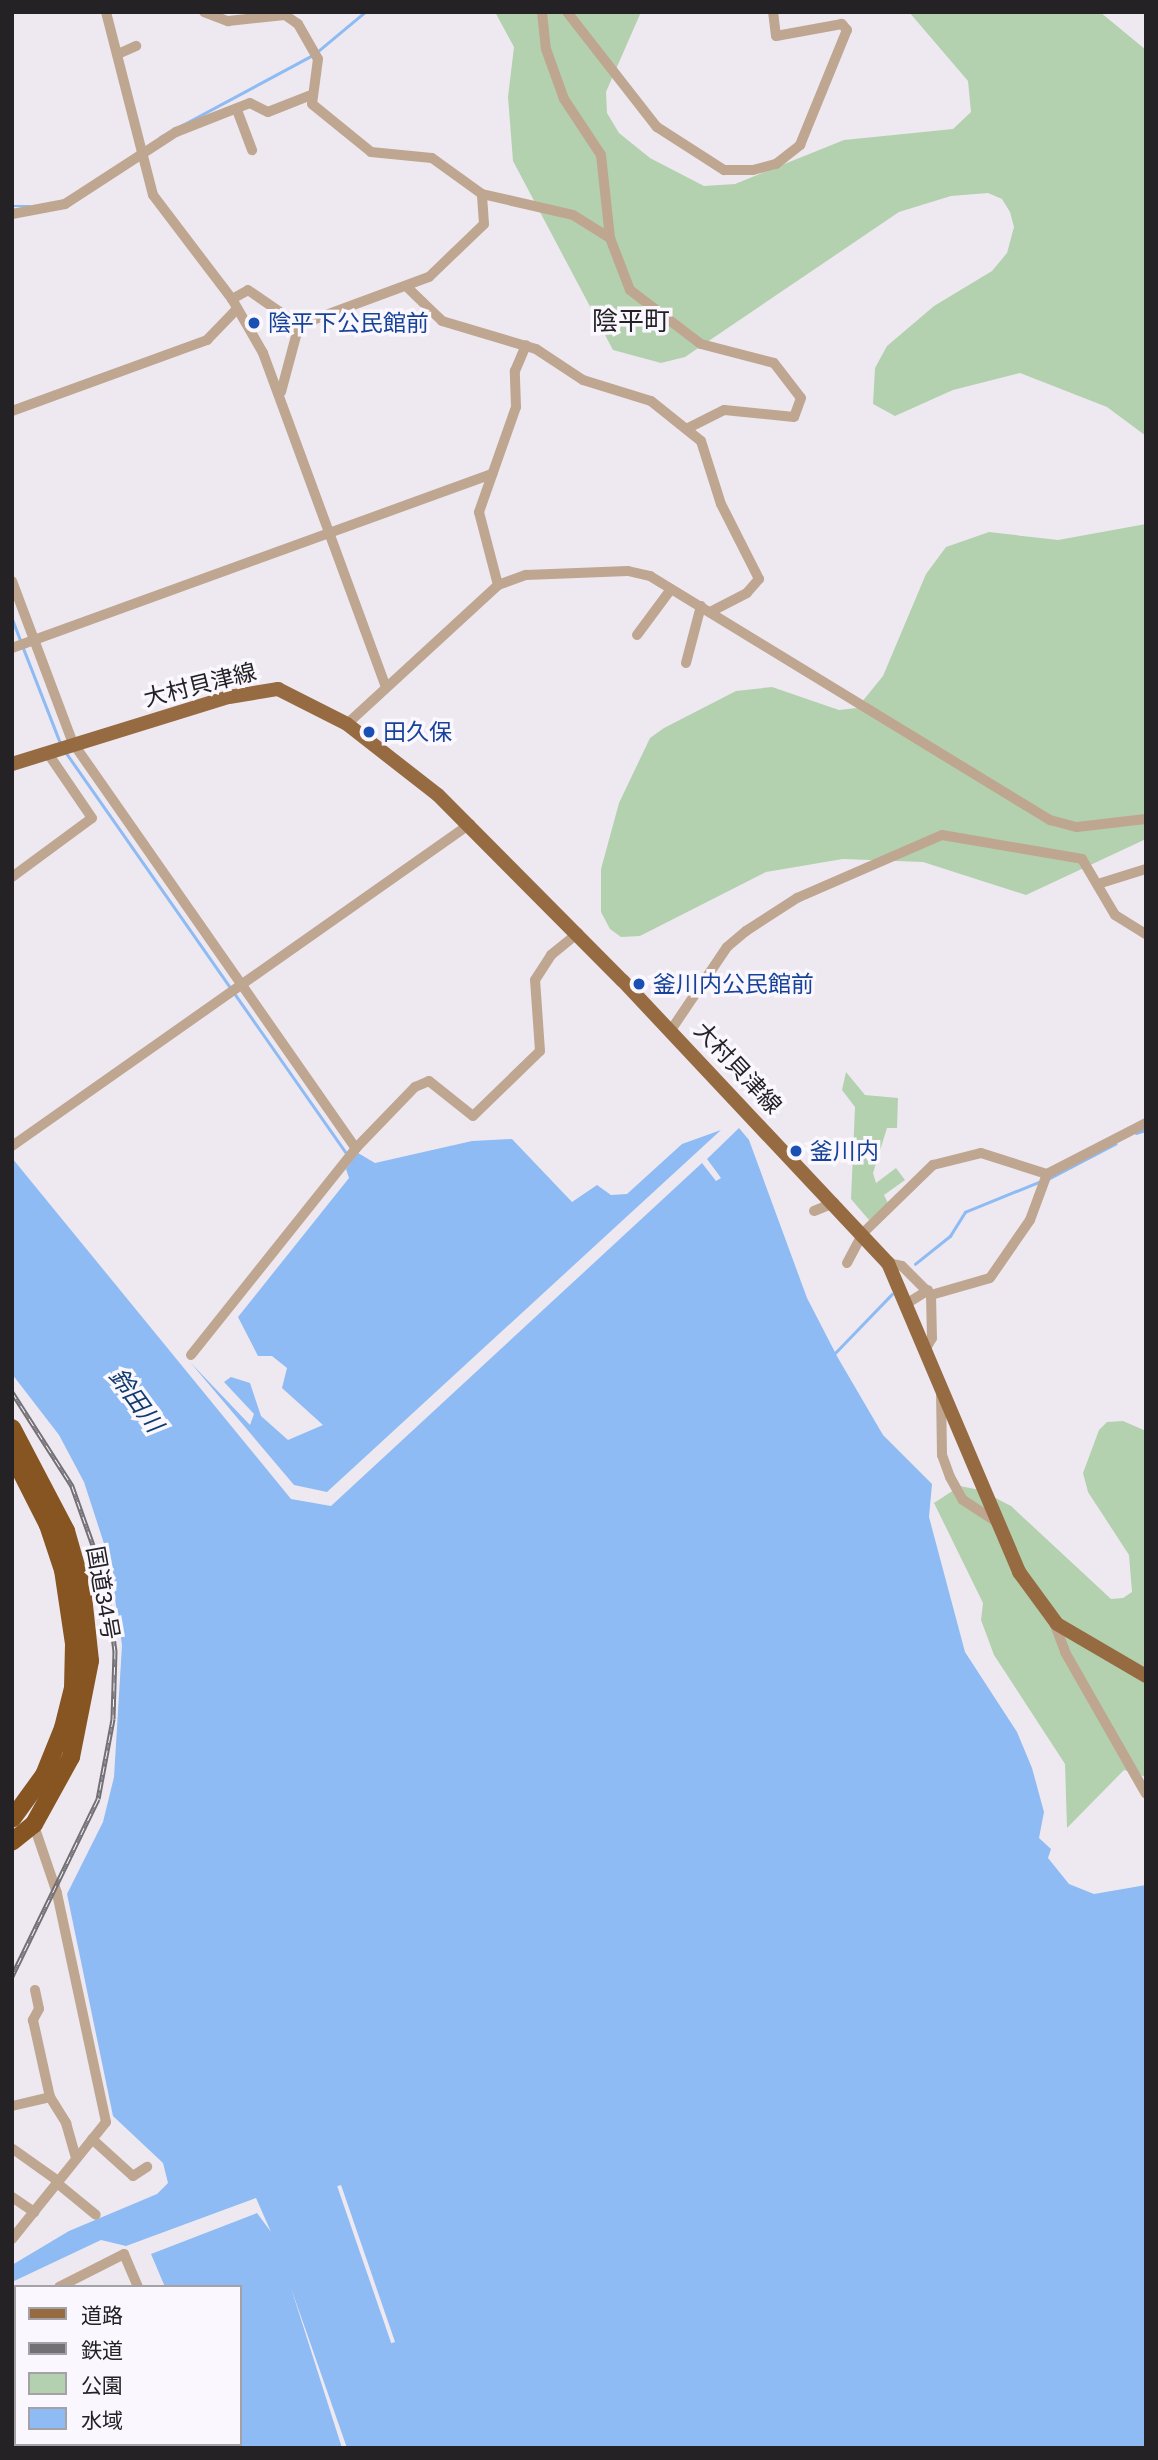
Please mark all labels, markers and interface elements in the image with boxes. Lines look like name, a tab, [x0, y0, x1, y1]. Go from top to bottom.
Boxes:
district label: 陰平町	[592, 306, 670, 338]
place label: 陰平下公民館前	[268, 309, 429, 337]
marker: 陰平下公民館前	[246, 315, 262, 331]
street label: 大村貝津線	[141, 658, 259, 712]
place label: 田久保	[383, 718, 452, 746]
marker: 田久保	[361, 724, 377, 740]
place label: 釜川内公民館前	[653, 970, 814, 998]
marker: 釜川内公民館前	[631, 976, 647, 992]
street label: 大村貝津線	[689, 1017, 787, 1119]
place label: 釜川内	[810, 1137, 879, 1165]
marker: 釜川内	[788, 1143, 804, 1159]
water label: 鈴田川	[103, 1362, 169, 1438]
street label: 国道34号	[81, 1544, 125, 1642]
legend	[14, 2285, 242, 2446]
text: 道路	[81, 2304, 123, 2327]
text: 鉄道	[81, 2339, 123, 2362]
text: 公園	[81, 2374, 123, 2397]
text: 水域	[81, 2409, 123, 2432]

